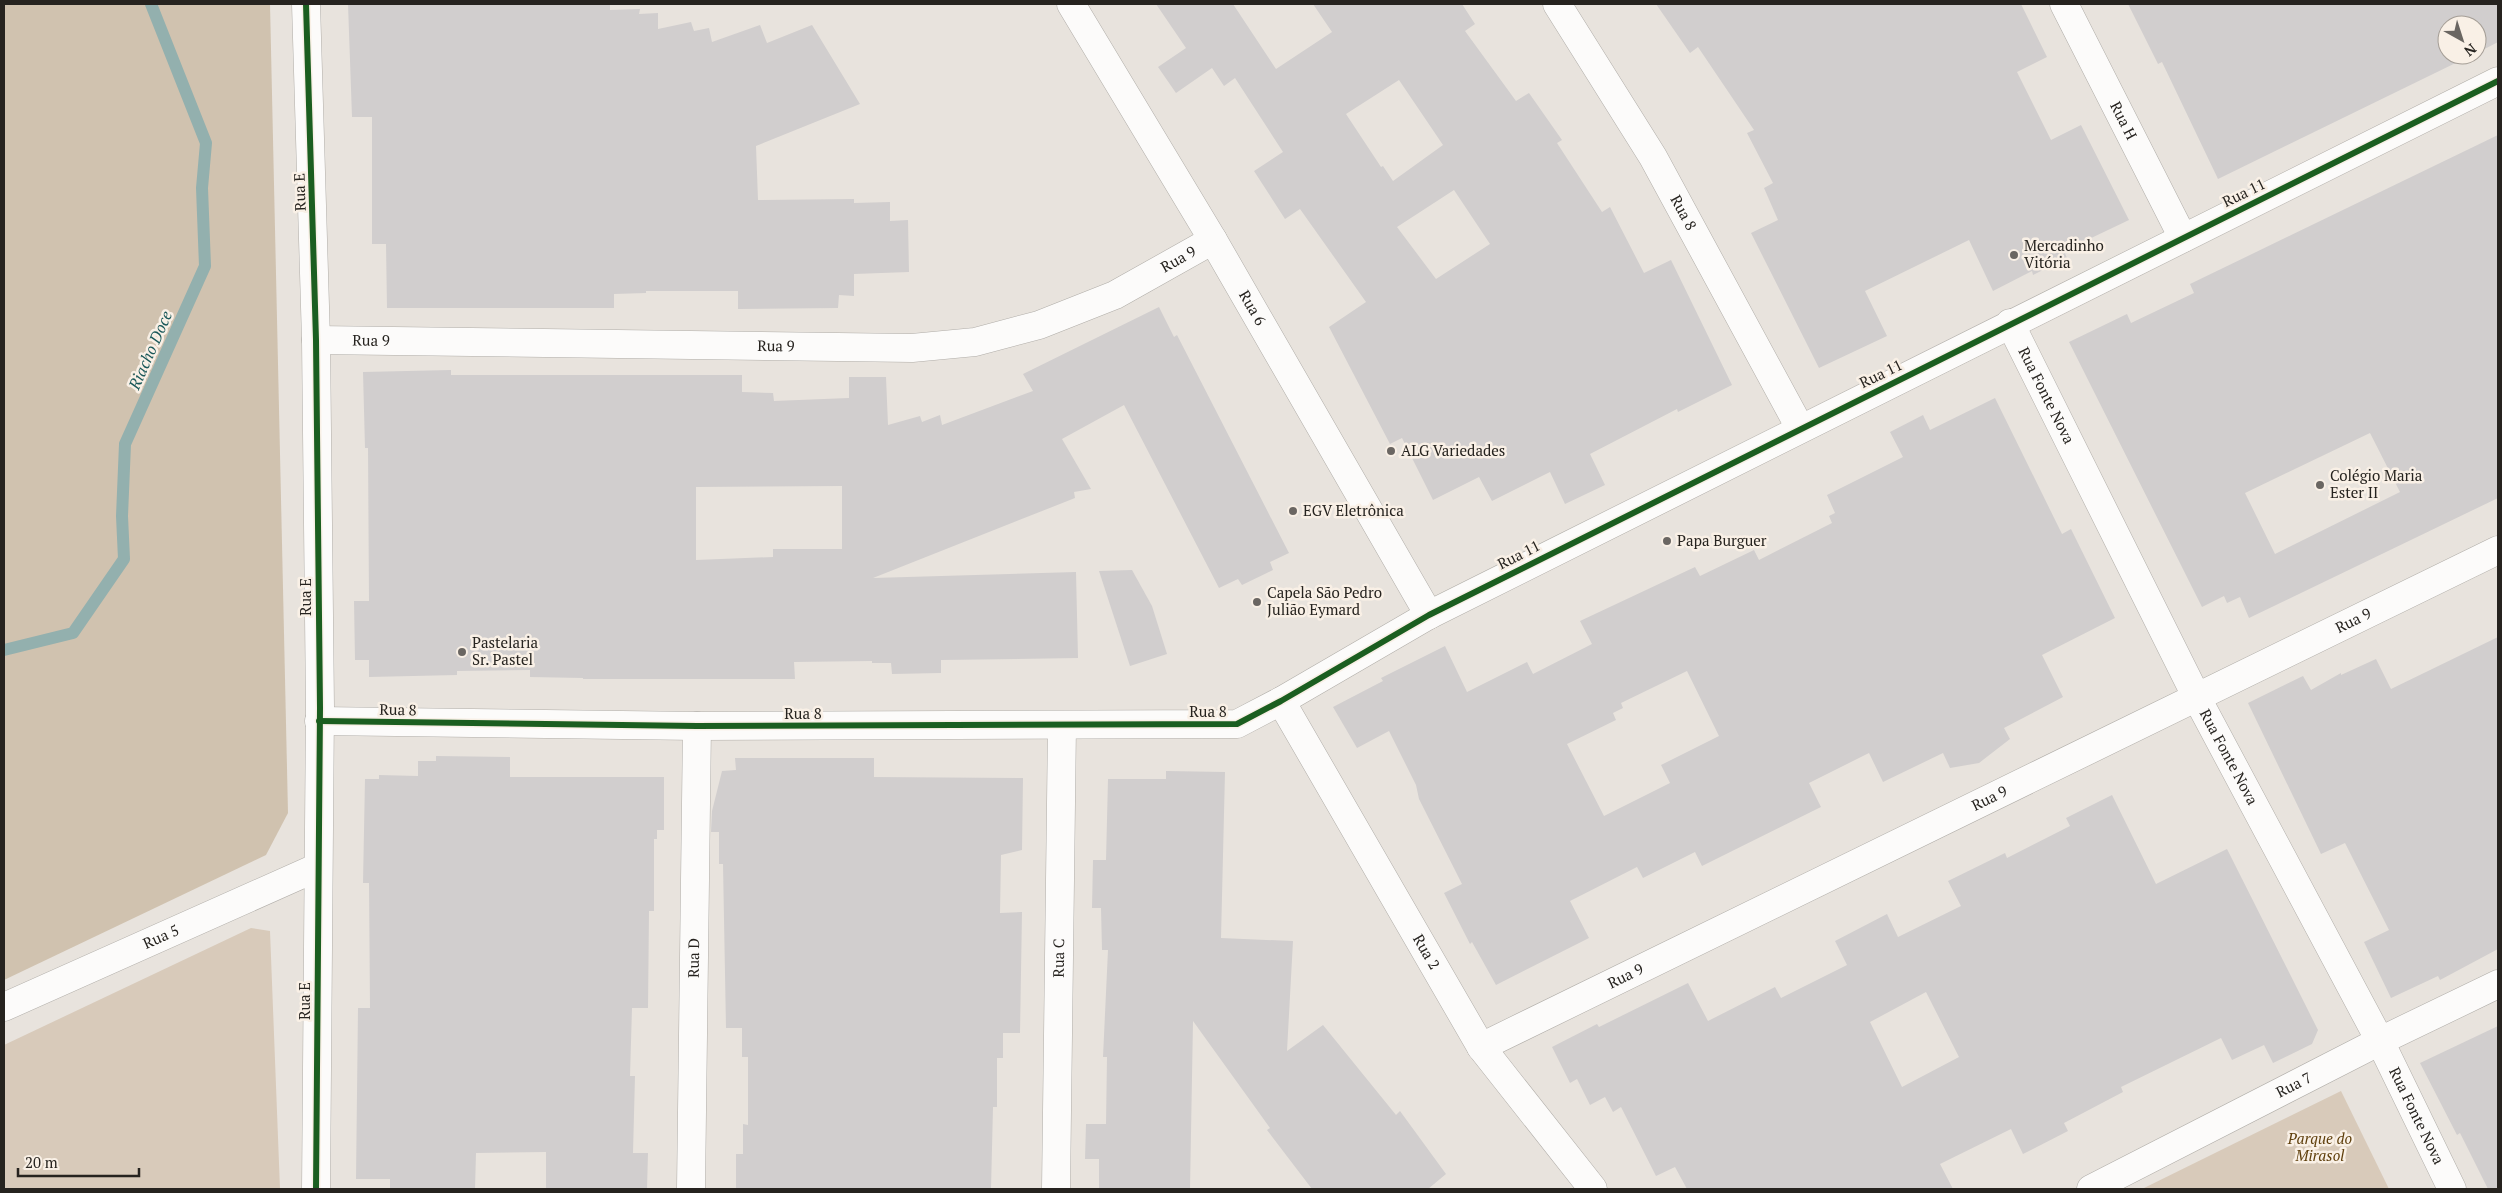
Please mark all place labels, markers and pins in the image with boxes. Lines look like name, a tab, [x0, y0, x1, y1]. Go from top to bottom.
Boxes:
place label: Mercadinho Vitória	[2024, 235, 2104, 272]
marker: Mercadinho Vitória	[2008, 249, 2020, 261]
place label: ALG Variedades	[1401, 440, 1505, 460]
marker: ALG Variedades	[1385, 445, 1397, 457]
place label: Colégio Maria Ester II	[2330, 465, 2423, 502]
marker: Colégio Maria Ester II	[2314, 479, 2326, 491]
place label: EGV Eletrônica	[1303, 500, 1404, 520]
marker: EGV Eletrônica	[1287, 505, 1299, 517]
place label: Papa Burguer	[1677, 530, 1767, 550]
marker: Papa Burguer	[1661, 535, 1673, 547]
place label: Capela São Pedro Julião Eymard	[1267, 582, 1382, 619]
marker: Capela São Pedro Julião Eymard	[1251, 596, 1263, 608]
place label: Pastelaria Sr. Pastel	[472, 632, 538, 669]
marker: Pastelaria Sr. Pastel	[456, 646, 468, 658]

